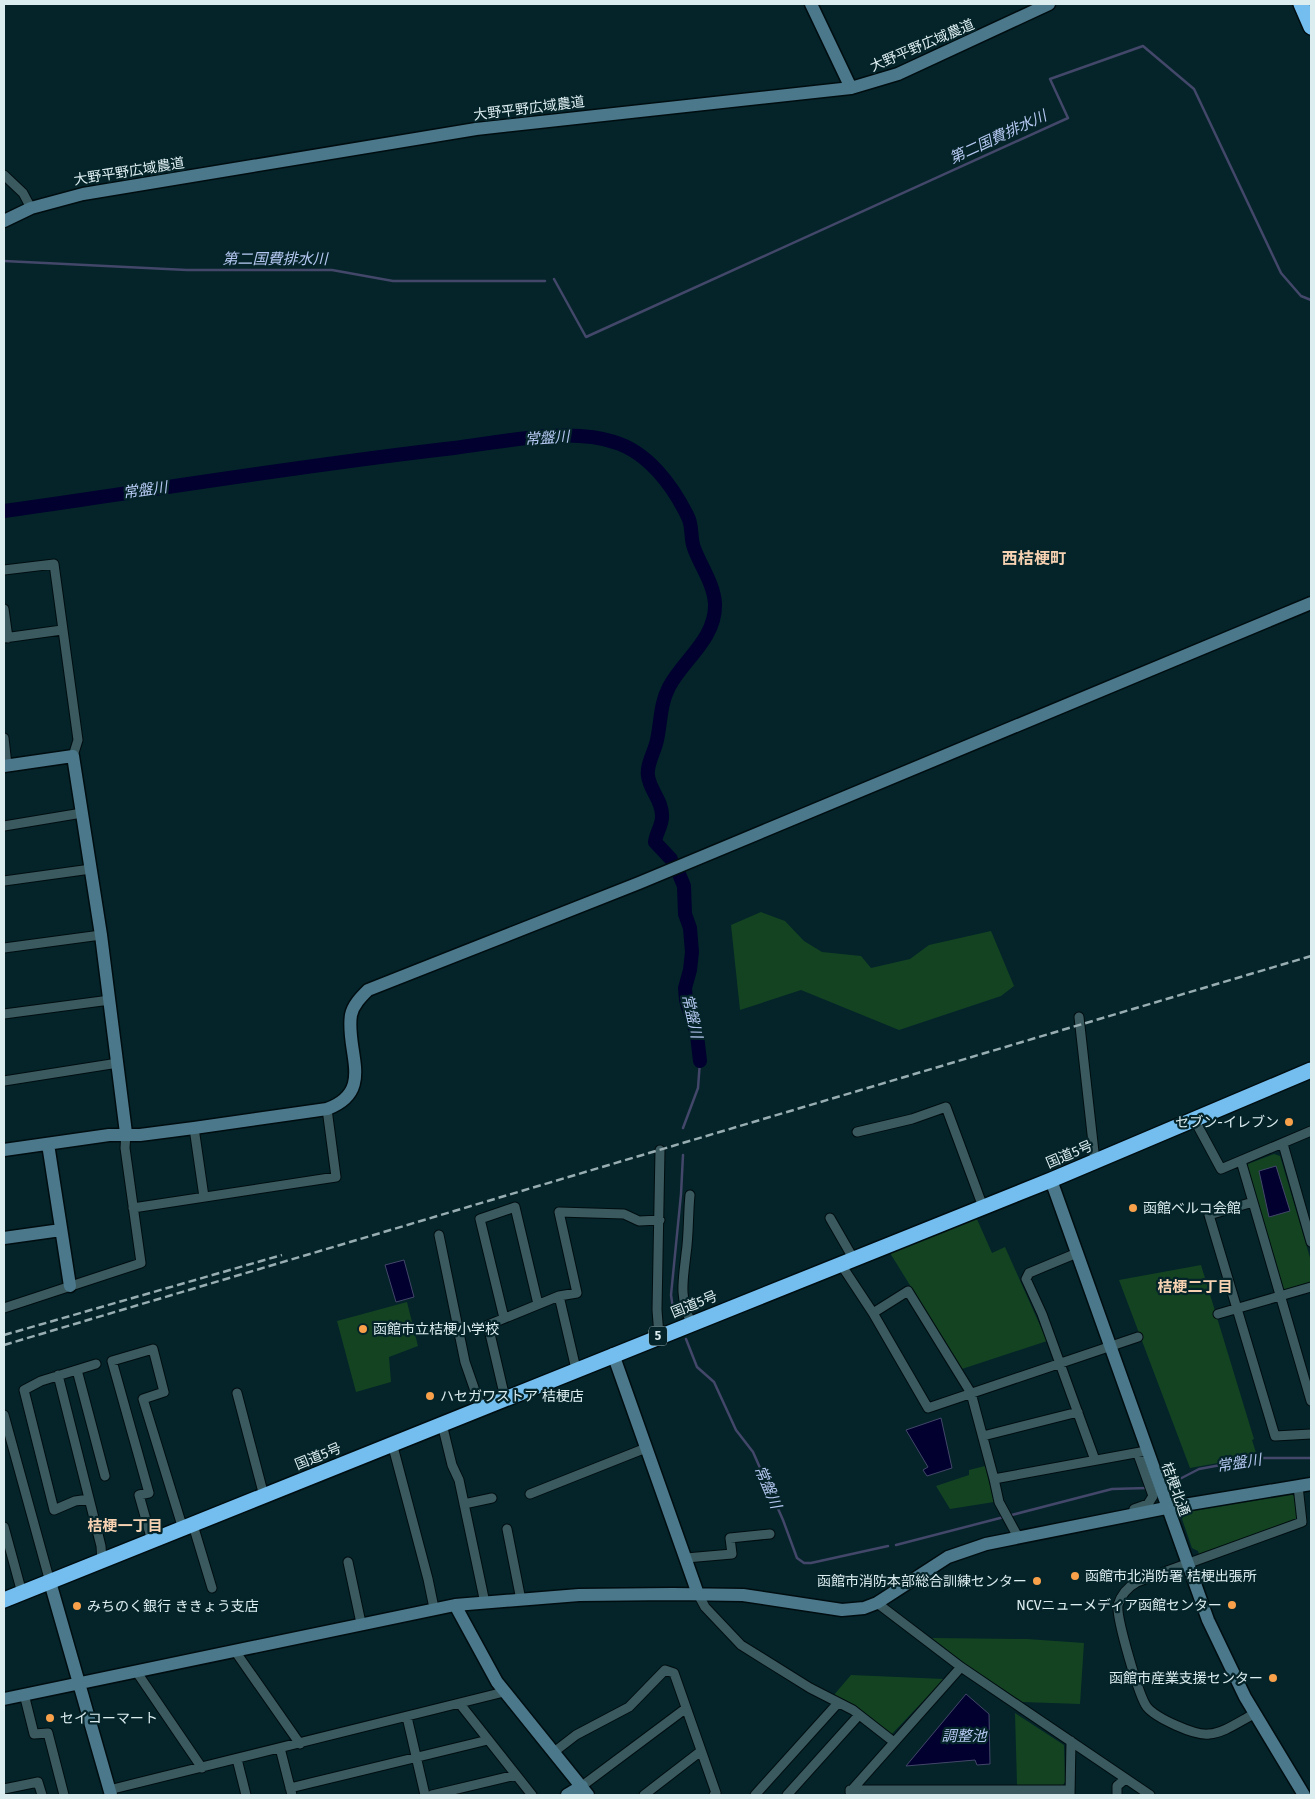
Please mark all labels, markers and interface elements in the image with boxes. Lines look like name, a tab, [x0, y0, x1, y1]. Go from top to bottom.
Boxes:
street label: 大野平野広域農道	[867, 16, 977, 75]
street label: 大野平野広域農道	[472, 93, 586, 124]
water label: 第二国費排水川	[947, 106, 1051, 167]
street label: 大野平野広域農道	[72, 154, 186, 189]
water label: 第二国費排水川	[222, 250, 329, 268]
water label: 常盤川	[524, 427, 572, 449]
water label: 常盤川	[121, 478, 171, 502]
district label: 西桔梗町	[1002, 549, 1066, 568]
water label: 常盤川	[678, 992, 706, 1042]
place label: セブン-イレブン	[1175, 1114, 1279, 1131]
marker: セブン-イレブン	[1283, 1116, 1295, 1128]
street label: 国道5号	[1043, 1137, 1095, 1172]
place label: 函館ベルコ会館	[1143, 1200, 1241, 1217]
marker: 函館ベルコ会館	[1127, 1202, 1139, 1214]
district label: 桔梗二丁目	[1157, 1278, 1233, 1296]
street label: 国道5号	[668, 1287, 720, 1322]
place label: 函館市立桔梗小学校	[373, 1321, 499, 1338]
marker: 函館市立桔梗小学校	[357, 1323, 369, 1335]
road number: 5	[649, 1326, 667, 1345]
place label: ハセガワストア 桔梗店	[440, 1388, 584, 1405]
marker: ハセガワストア 桔梗店	[424, 1390, 436, 1402]
street label: 国道5号	[292, 1439, 344, 1474]
water label: 常盤川	[1215, 1450, 1265, 1475]
street label: 桔梗北通	[1158, 1460, 1193, 1518]
water label: 常盤川	[751, 1463, 786, 1513]
district label: 桔梗一丁目	[87, 1517, 163, 1535]
place label: 函館市北消防署 桔梗出張所	[1085, 1568, 1257, 1585]
marker: 函館市北消防署 桔梗出張所	[1069, 1570, 1081, 1582]
place label: 函館市消防本部総合訓練センター	[817, 1573, 1027, 1590]
marker: 函館市消防本部総合訓練センター	[1031, 1575, 1043, 1587]
place label: NCVニューメディア函館センター	[1016, 1597, 1222, 1614]
place label: みちのく銀行 ききょう支店	[87, 1598, 259, 1615]
marker: NCVニューメディア函館センター	[1226, 1599, 1238, 1611]
marker: みちのく銀行 ききょう支店	[71, 1600, 83, 1612]
place label: 函館市産業支援センター	[1109, 1670, 1263, 1687]
marker: 函館市産業支援センター	[1267, 1672, 1279, 1684]
place label: セイコーマート	[60, 1710, 158, 1727]
marker: セイコーマート	[44, 1712, 56, 1724]
water label: 調整池	[941, 1727, 988, 1745]

